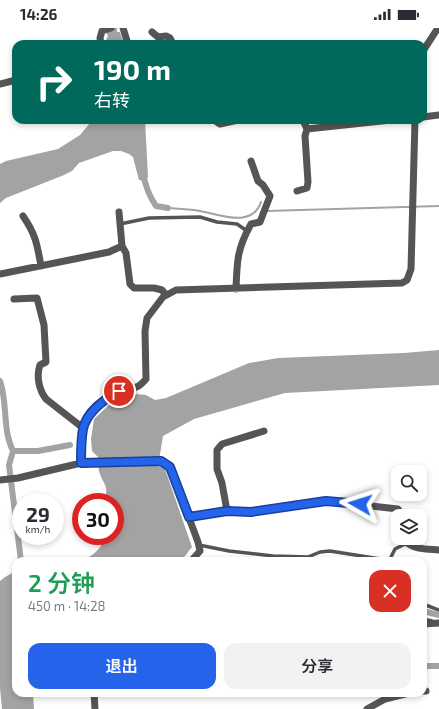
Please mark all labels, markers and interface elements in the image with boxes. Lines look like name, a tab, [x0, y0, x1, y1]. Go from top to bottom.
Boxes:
text: 14:26	[20, 5, 57, 23]
text: 190 m	[94, 52, 171, 86]
icon: right	[28, 56, 80, 108]
text: 右转	[94, 89, 130, 111]
pin	[102, 374, 136, 408]
icon: arrive	[108, 380, 130, 402]
map controls	[391, 465, 427, 545]
button: search	[391, 465, 427, 501]
position arrow	[339, 483, 381, 525]
speed limit sign: 30	[72, 493, 124, 545]
text: 29	[26, 502, 50, 526]
button: layers	[391, 509, 427, 545]
text: km/h	[26, 523, 50, 535]
text: 2 分钟	[28, 568, 95, 597]
button: close	[369, 570, 411, 612]
text: 450 m · 14:28	[28, 598, 105, 614]
button: 退出	[28, 643, 216, 689]
button: 分享	[224, 643, 411, 689]

